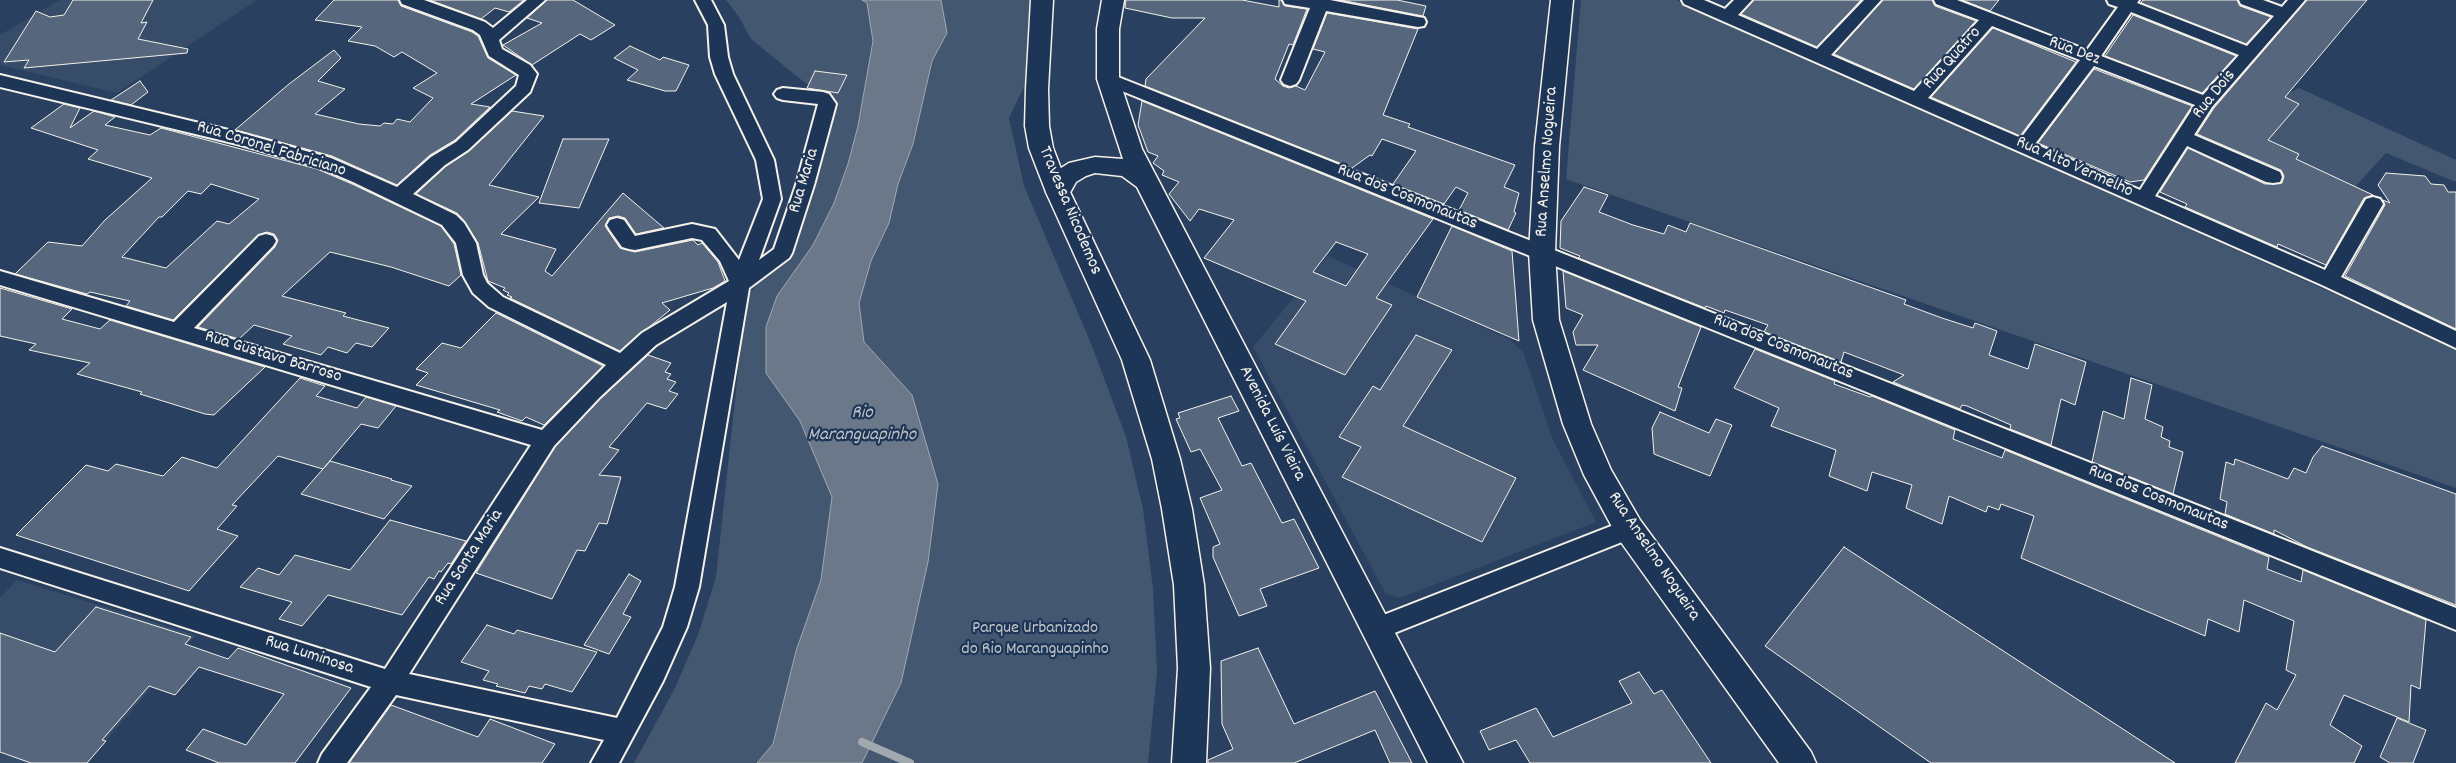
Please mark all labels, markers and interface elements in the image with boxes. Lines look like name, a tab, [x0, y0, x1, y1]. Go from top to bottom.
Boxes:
street label: Rua Quatro	[1919, 23, 1987, 95]
street label: Rua Dez	[2045, 32, 2103, 72]
street label: Rua Dois	[2189, 66, 2241, 124]
street label: Rua Anselmo Nogueira	[1532, 86, 1564, 238]
street label: Rua Coronel Fabriciano	[194, 117, 348, 183]
street label: Rua Alto Vermelho	[2012, 132, 2136, 204]
street label: Travessa Nicodemos	[1032, 144, 1106, 278]
street label: Rua Maria	[785, 146, 825, 216]
street label: Rua dos Cosmonautas	[1334, 160, 1480, 236]
street label: Rua dos Cosmonautas	[1710, 310, 1856, 386]
street label: Rua Gustavo Barroso	[202, 327, 344, 389]
street label: Avenida Luís Vieira	[1233, 363, 1309, 485]
water label: Rio Maranguapinho	[808, 403, 916, 447]
street label: Rua dos Cosmonautas	[2085, 461, 2231, 537]
street label: Rua Anselmo Nogueira	[1602, 489, 1704, 625]
street label: Rua Santa Maria	[431, 506, 509, 610]
park label: Parque Urbanizado do Rio Maranguapinho	[961, 619, 1109, 662]
street label: Rua Luminosa	[262, 631, 356, 681]

